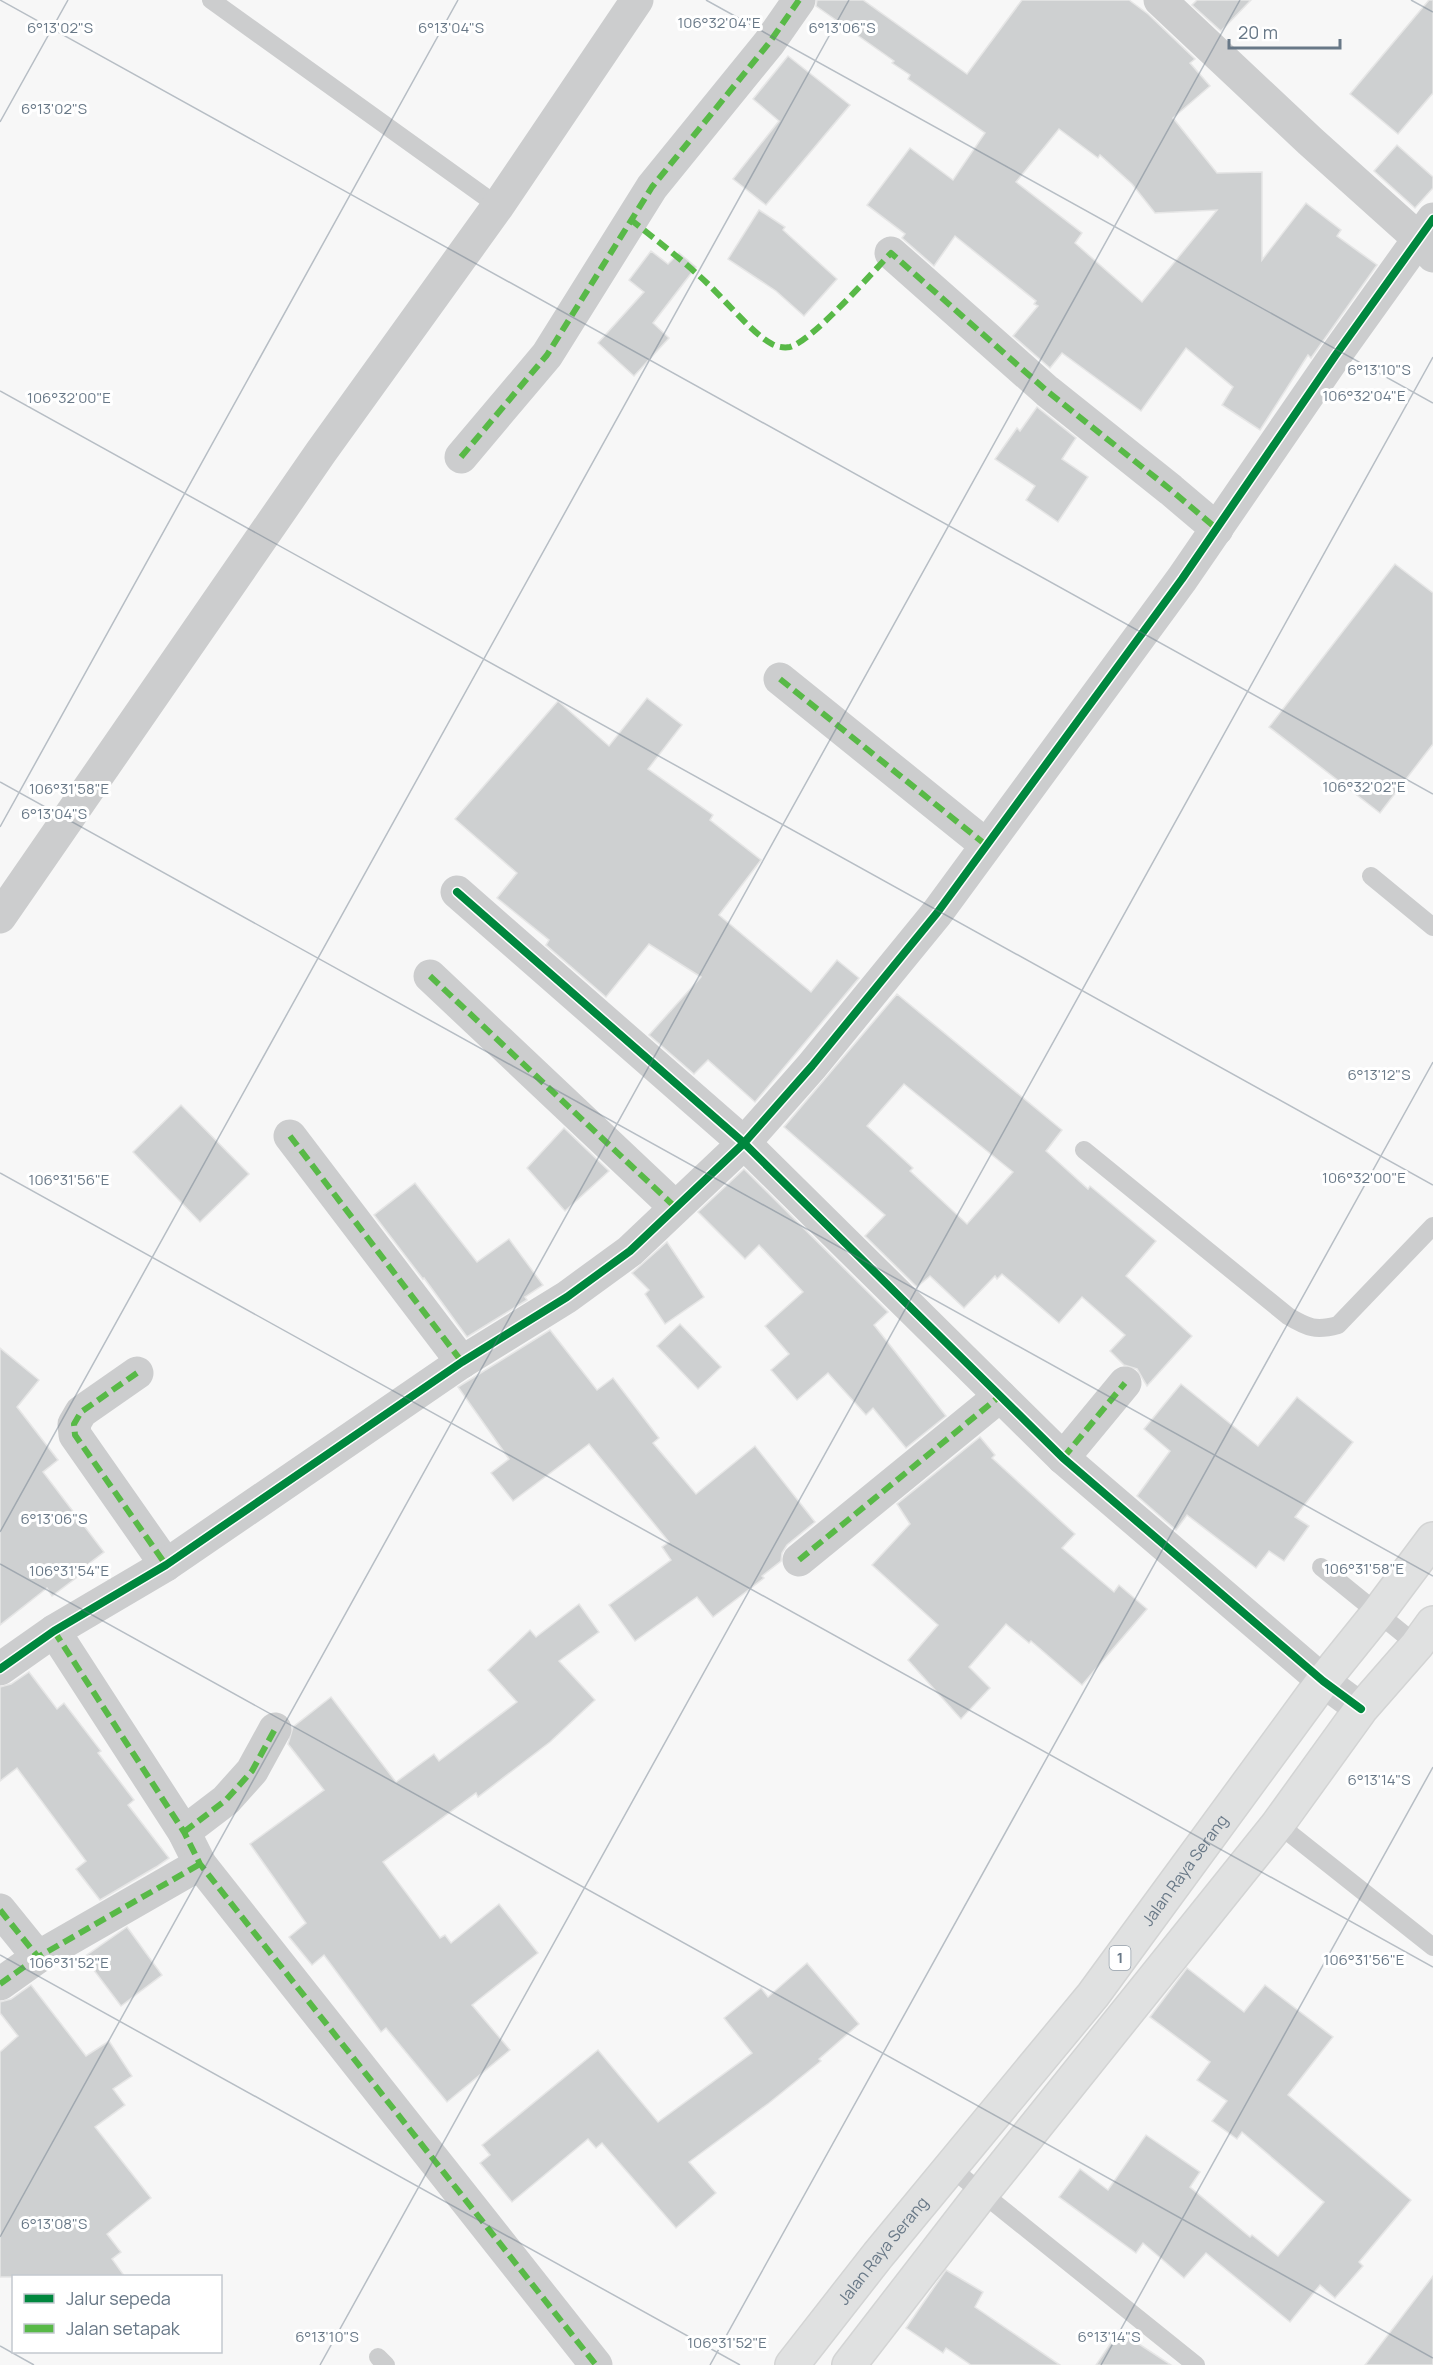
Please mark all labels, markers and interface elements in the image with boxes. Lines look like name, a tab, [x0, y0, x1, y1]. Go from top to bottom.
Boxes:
text: 106°32'04"E	[677, 12, 761, 33]
scale bar	[1229, 12, 1340, 50]
text: 6°13'02"S	[27, 17, 93, 38]
text: 6°13'04"S	[418, 17, 484, 38]
text: 6°13'06"S	[809, 17, 876, 38]
text: 20 m	[1238, 20, 1278, 44]
text: 6°13'02"S	[21, 98, 87, 119]
text: 6°13'10"S	[1347, 359, 1411, 380]
text: 106°32'04"E	[1322, 385, 1406, 406]
text: 106°32'00"E	[27, 387, 111, 408]
text: 106°32'02"E	[1322, 776, 1406, 797]
text: 106°31'58"E	[29, 778, 109, 799]
text: 6°13'04"S	[21, 803, 87, 824]
text: 6°13'12"S	[1348, 1064, 1410, 1085]
text: 106°32'00"E	[1322, 1167, 1406, 1188]
text: 106°31'56"E	[29, 1169, 109, 1190]
text: 6°13'06"S	[21, 1508, 88, 1529]
text: 106°31'58"E	[1324, 1558, 1404, 1579]
text: 106°31'54"E	[29, 1560, 109, 1581]
text: 6°13'14"S	[1348, 1769, 1410, 1790]
street label: Jalan Raya Serang	[1136, 1810, 1233, 1930]
road number: 1	[1110, 1946, 1130, 1970]
text: 106°31'56"E	[1324, 1949, 1404, 1970]
text: 106°31'52"E	[29, 1952, 109, 1973]
street label: Jalan Raya Serang	[832, 2192, 933, 2309]
text: 6°13'08"S	[21, 2213, 87, 2234]
legend	[12, 2275, 222, 2353]
text: Jalur sepeda	[66, 2286, 171, 2310]
text: Jalan setapak	[66, 2316, 181, 2340]
text: 6°13'10"S	[295, 2326, 359, 2347]
text: 6°13'14"S	[1078, 2326, 1140, 2347]
text: 106°31'52"E	[687, 2332, 767, 2353]

